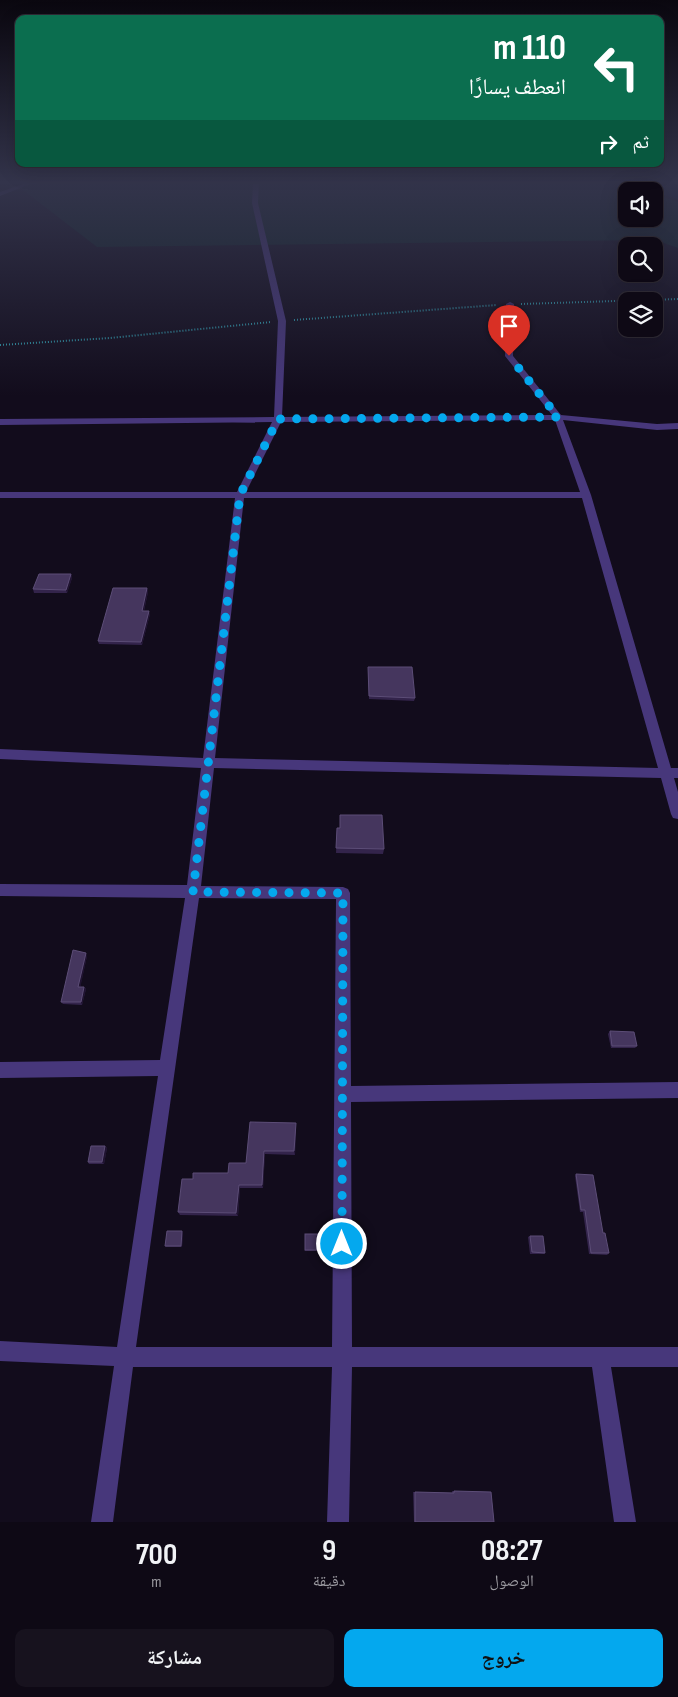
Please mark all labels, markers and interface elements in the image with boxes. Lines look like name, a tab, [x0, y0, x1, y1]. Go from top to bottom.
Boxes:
text: 110 m	[493, 27, 566, 70]
icon: left	[584, 35, 649, 100]
text: انعطف يسارًا	[469, 74, 566, 101]
icon: right	[594, 130, 622, 158]
text: ثم	[632, 131, 649, 154]
map controls	[618, 182, 663, 337]
button: sound	[618, 182, 663, 227]
button: search	[618, 237, 663, 282]
button: layers	[618, 292, 663, 337]
pin	[488, 305, 530, 356]
icon: arrive	[495, 312, 523, 340]
position arrow	[315, 1217, 367, 1269]
text: 9	[322, 1533, 336, 1569]
text: 08:27	[481, 1533, 542, 1569]
text: 700	[136, 1537, 177, 1573]
text: دقيقة	[313, 1572, 345, 1591]
text: الوصول	[490, 1572, 534, 1591]
text: m	[151, 1573, 162, 1592]
button: مشاركة	[15, 1629, 334, 1687]
button: خروج	[344, 1629, 663, 1687]

